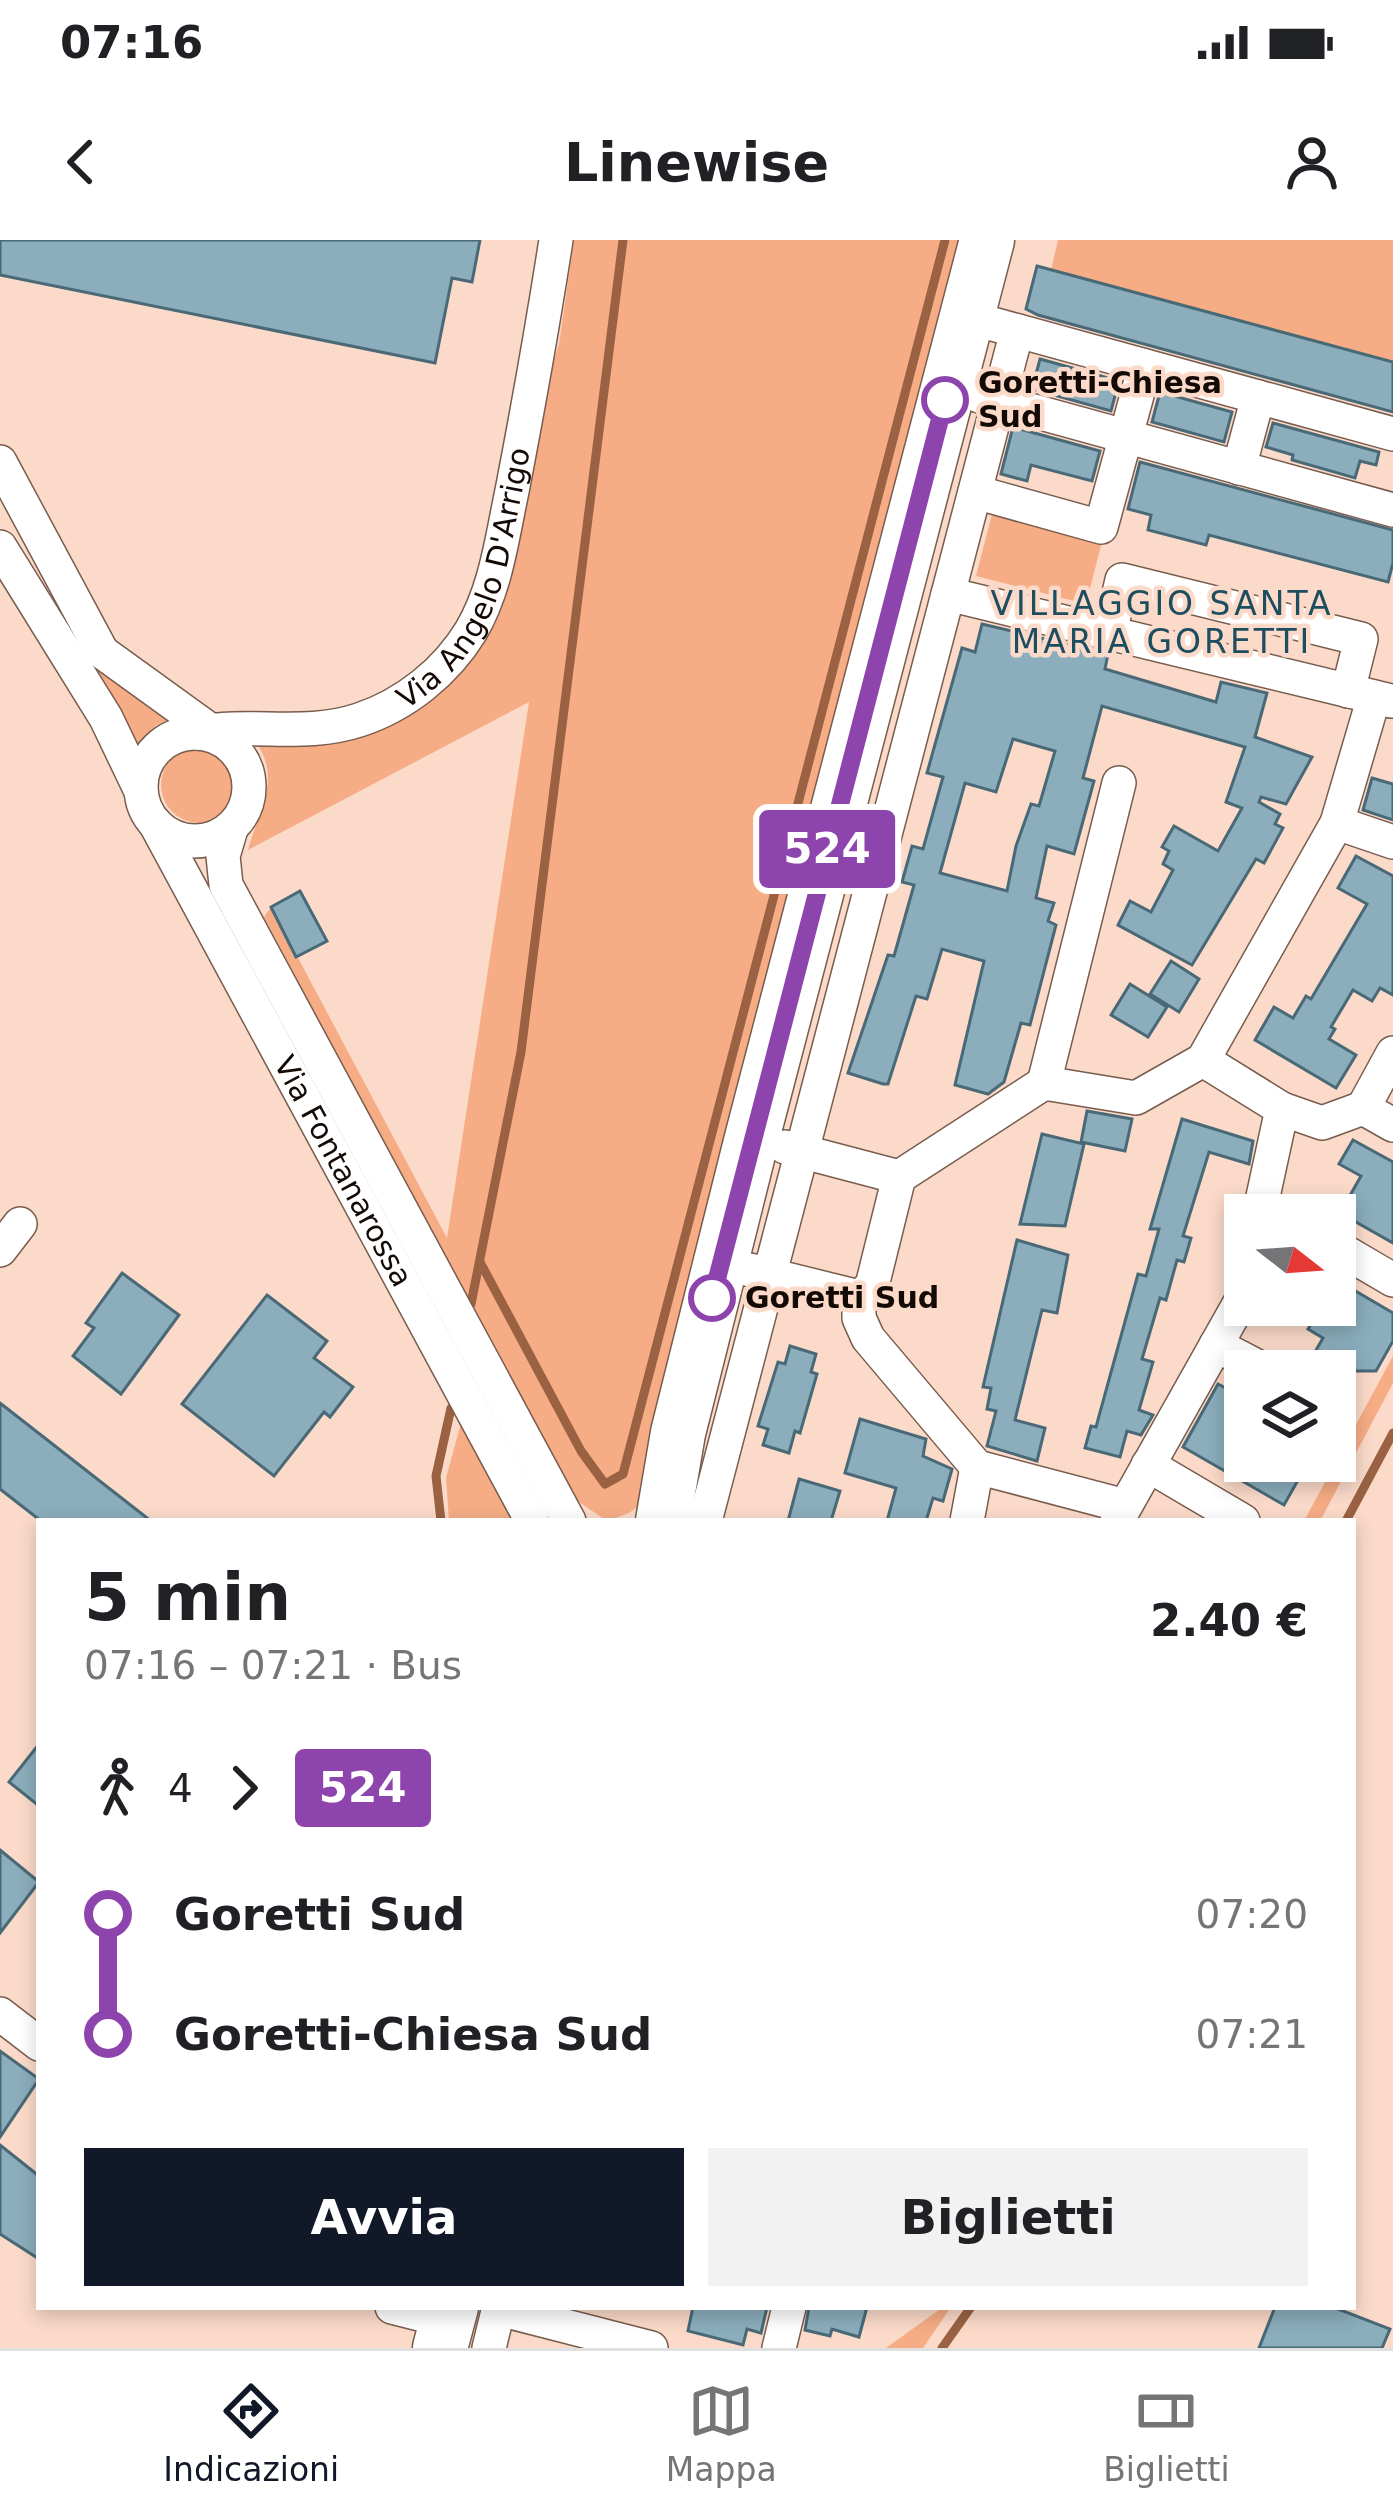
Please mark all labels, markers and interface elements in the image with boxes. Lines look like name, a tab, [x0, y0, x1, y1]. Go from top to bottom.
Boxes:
text: 07:16	[60, 16, 203, 69]
icon: back	[48, 129, 114, 195]
icon: person	[1279, 129, 1345, 195]
text: Linewise	[564, 131, 829, 194]
place label: Goretti-Chiesa Sud	[978, 365, 1222, 434]
marker: Goretti-Chiesa Sud	[923, 378, 967, 422]
street label: Via Angelo D'Arrigo	[390, 445, 537, 715]
district label: VILLAGGIO SANTA MARIA GORETTI	[990, 584, 1334, 661]
line badge: 524	[758, 810, 896, 888]
text: 524	[783, 824, 871, 873]
street label: Via Fontanarossa	[267, 1050, 420, 1293]
north arrow	[1224, 1194, 1356, 1326]
map controls	[1224, 1194, 1356, 1482]
marker: Goretti Sud	[690, 1276, 734, 1320]
place label: Goretti Sud	[745, 1280, 939, 1315]
button: layers	[1224, 1350, 1356, 1482]
text: 5 min	[84, 1559, 291, 1636]
text: 2.40 €	[1150, 1594, 1308, 1647]
text: 07:16 – 07:21 · Bus	[84, 1643, 462, 1688]
icon: walk	[84, 1755, 150, 1821]
icon: forward	[211, 1755, 277, 1821]
text: 524	[319, 1763, 407, 1812]
text: 4	[168, 1766, 193, 1811]
text: Goretti Sud	[174, 1888, 465, 1941]
text: 07:20	[1196, 1892, 1308, 1937]
text: Goretti-Chiesa Sud	[174, 2008, 652, 2061]
text: 07:21	[1196, 2012, 1308, 2057]
button: Avvia	[84, 2148, 684, 2286]
button: Biglietti	[708, 2148, 1308, 2286]
tab: Indicazioni	[163, 2378, 339, 2489]
tab: Mappa	[666, 2378, 777, 2489]
tab: Biglietti	[1103, 2378, 1230, 2489]

